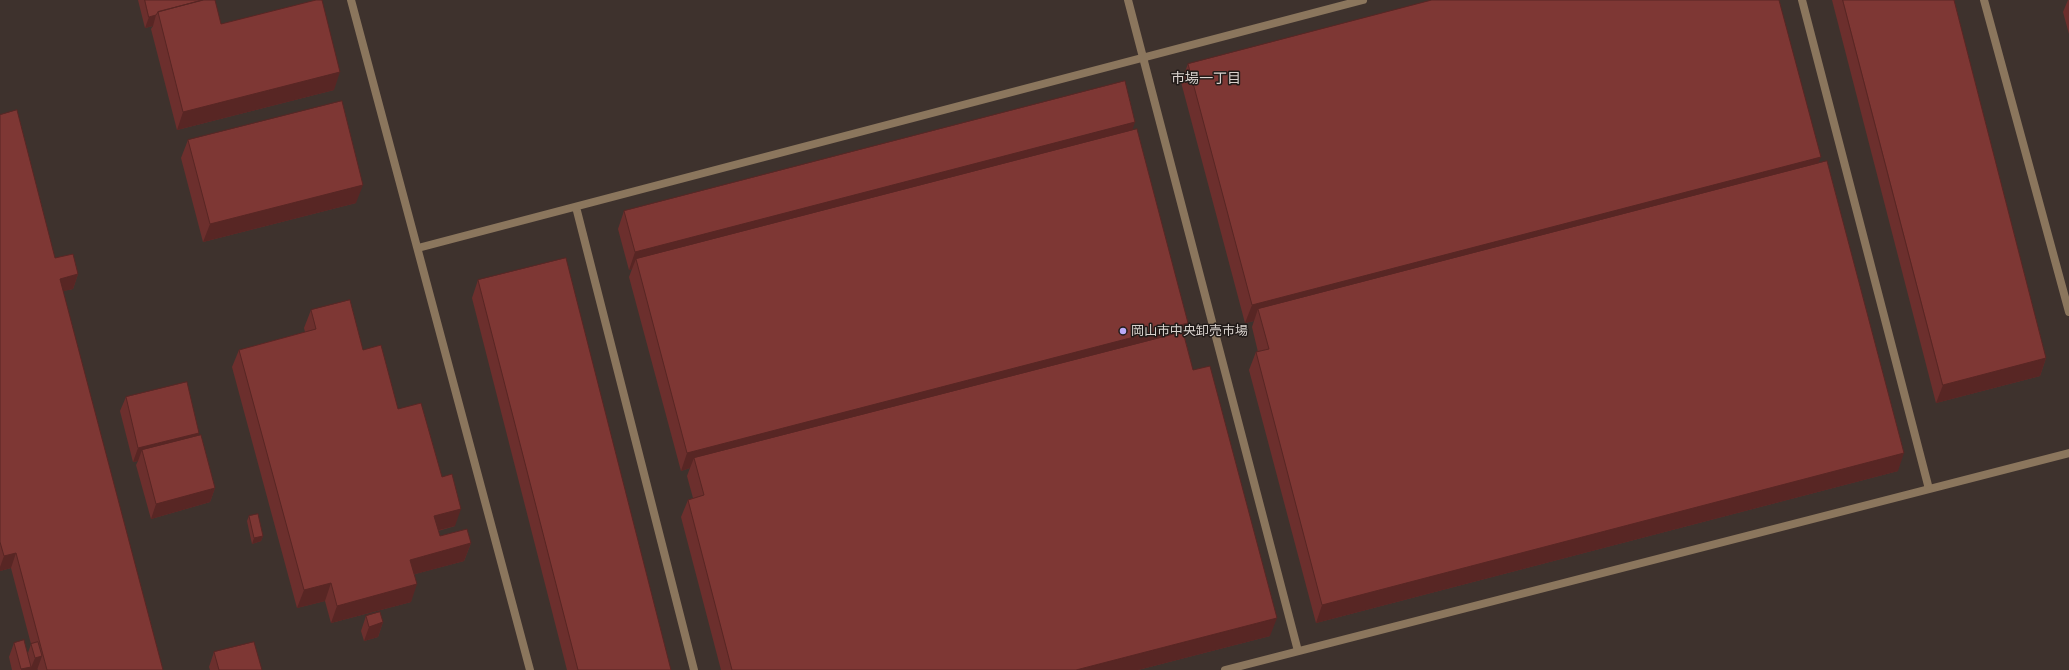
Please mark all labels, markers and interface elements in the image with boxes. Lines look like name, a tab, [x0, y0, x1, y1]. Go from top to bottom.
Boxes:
district label: 市場一丁目	[1171, 71, 1241, 87]
place label: 岡山市中央卸売市場	[1131, 323, 1248, 339]
marker: 岡山市中央卸売市場	[1118, 326, 1128, 336]

